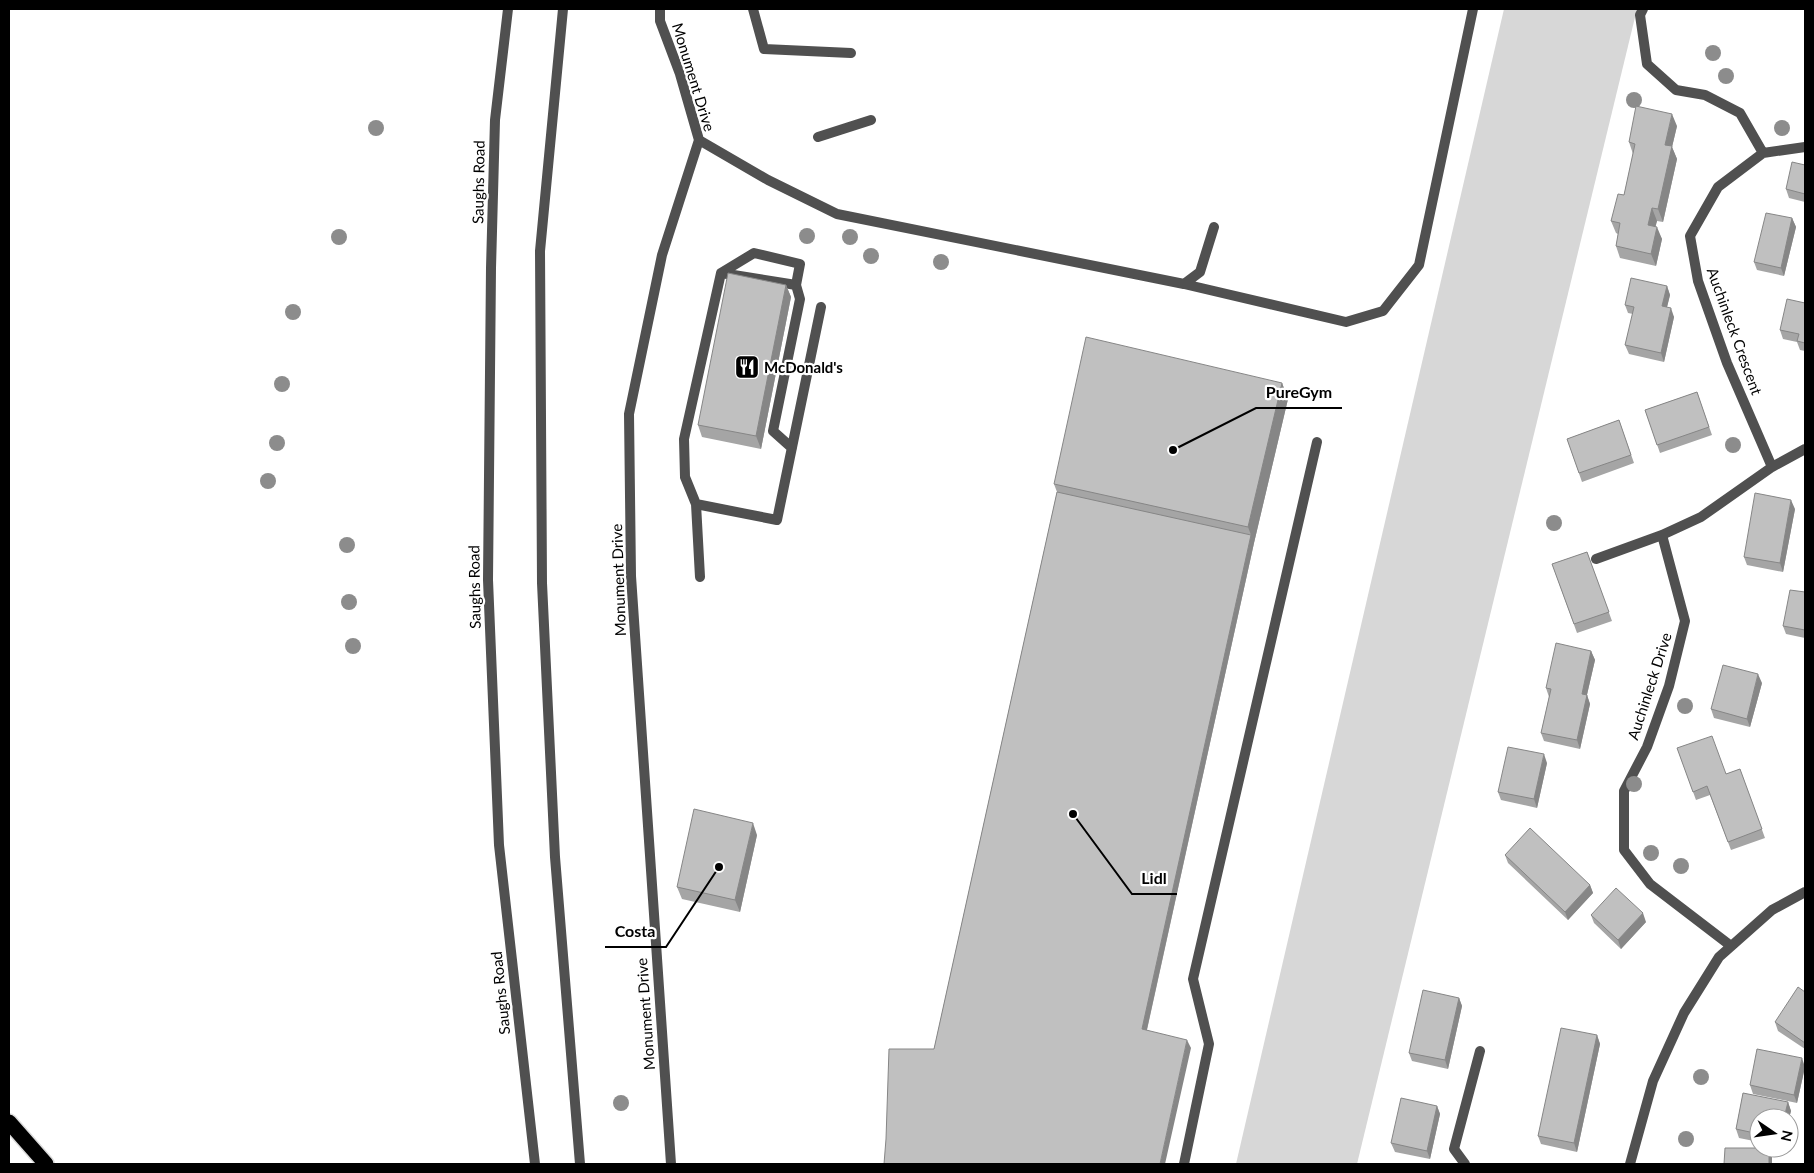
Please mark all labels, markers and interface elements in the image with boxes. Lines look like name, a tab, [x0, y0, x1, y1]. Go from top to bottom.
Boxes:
street label: Monument Drive	[669, 21, 719, 133]
street label: Saughs Road	[468, 140, 488, 224]
street label: Auchinleck Crescent	[1704, 265, 1767, 398]
restaurant icon: McDonald's	[734, 354, 760, 380]
place label: McDonald's	[764, 358, 843, 376]
callout: PureGym	[1256, 377, 1342, 408]
text: PureGym	[1266, 382, 1332, 401]
street label: Monument Drive	[607, 523, 629, 636]
street label: Saughs Road	[464, 545, 484, 629]
street label: Auchinleck Drive	[1623, 630, 1675, 742]
callout: Lidl	[1132, 863, 1177, 894]
text: Lidl	[1141, 868, 1167, 887]
callout: Costa	[605, 916, 666, 947]
text: Costa	[615, 921, 655, 940]
street label: Saughs Road	[487, 950, 513, 1036]
street label: Monument Drive	[632, 957, 658, 1071]
north arrow	[1749, 1108, 1799, 1158]
text: N	[1778, 1129, 1797, 1143]

